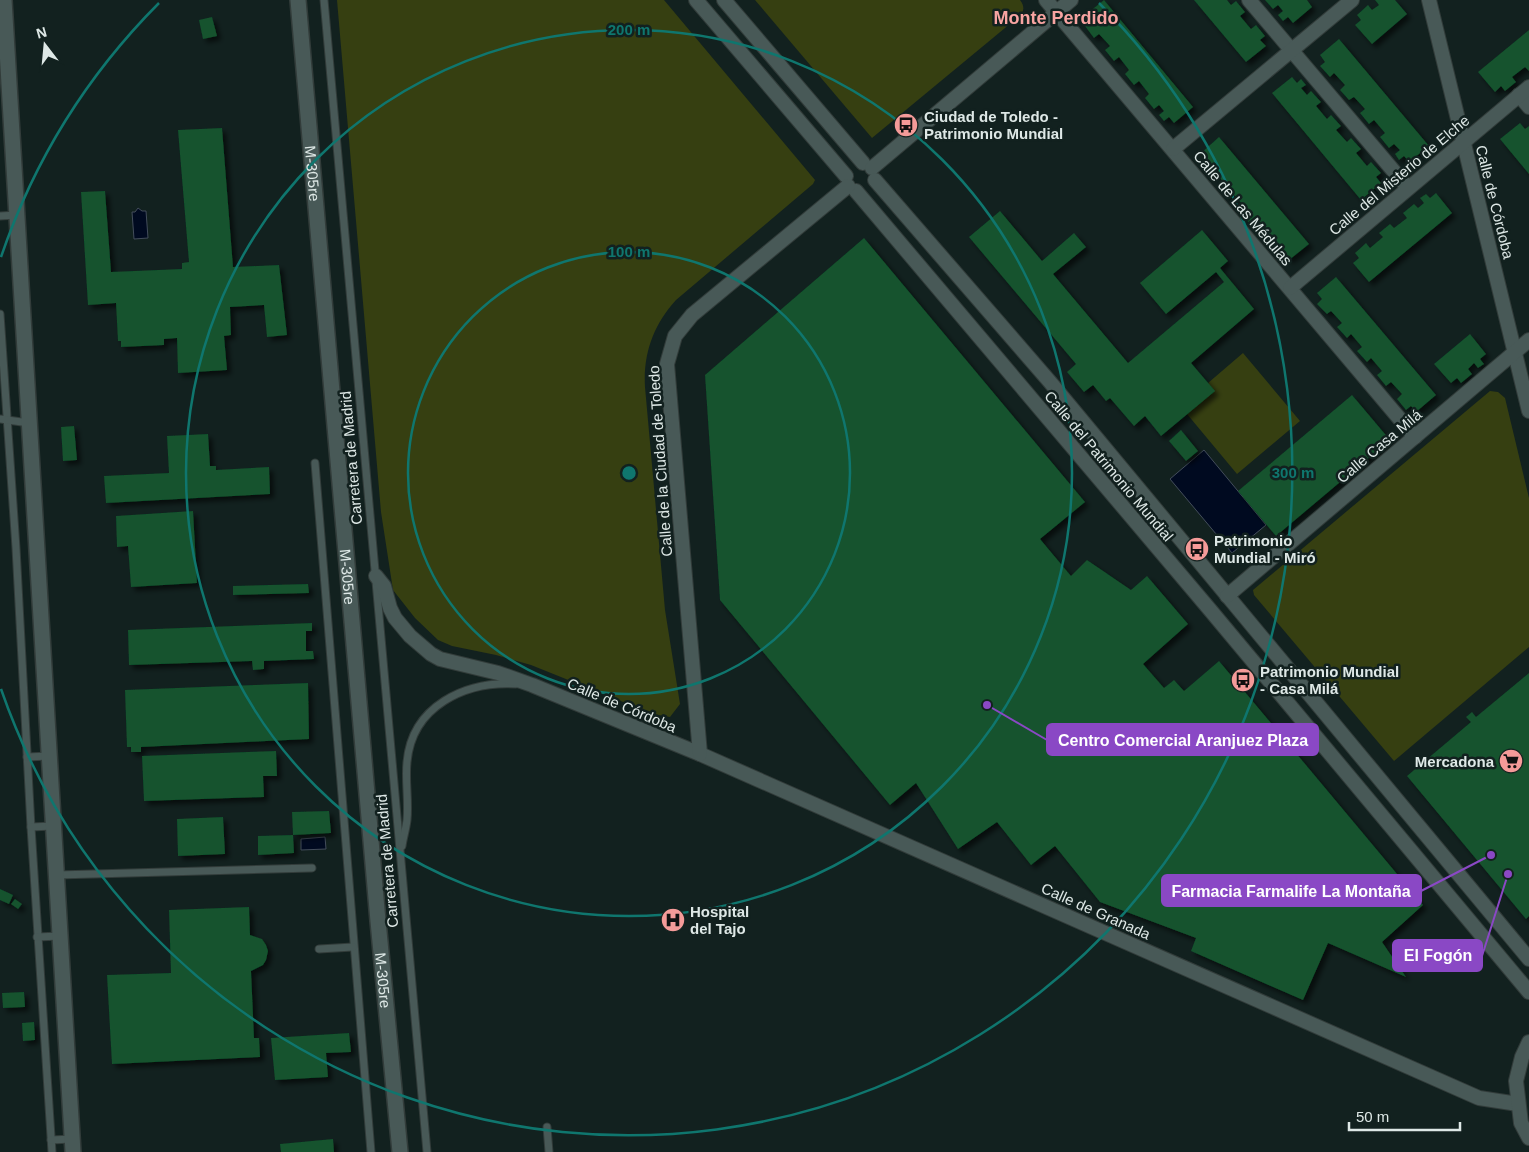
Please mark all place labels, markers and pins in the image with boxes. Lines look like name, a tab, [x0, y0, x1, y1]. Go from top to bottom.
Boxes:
place label: Ciudad de Toledo - Patrimonio Mundial	[924, 108, 1063, 142]
bus stop icon: Ciudad de Toledo - Patrimonio Mundial	[893, 112, 919, 138]
centre of rings	[620, 464, 638, 482]
place label: Patrimonio Mundial - Miró	[1214, 532, 1316, 566]
bus stop icon: Patrimonio Mundial - Miró	[1184, 536, 1210, 562]
place label: Patrimonio Mundial - Casa Milá	[1260, 663, 1399, 697]
bus stop icon: Patrimonio Mundial - Casa Milá	[1230, 667, 1256, 693]
callout: Centro Comercial Aranjuez Plaza	[1047, 724, 1318, 755]
supermarket icon: Mercadona	[1498, 748, 1524, 774]
place label: Mercadona	[1415, 753, 1495, 770]
callout: Farmacia Farmalife La Montaña	[1162, 875, 1421, 906]
place label: Hospital del Tajo	[690, 903, 749, 937]
hospital icon: Hospital del Tajo	[660, 907, 686, 933]
callout: El Fogón	[1393, 940, 1482, 971]

